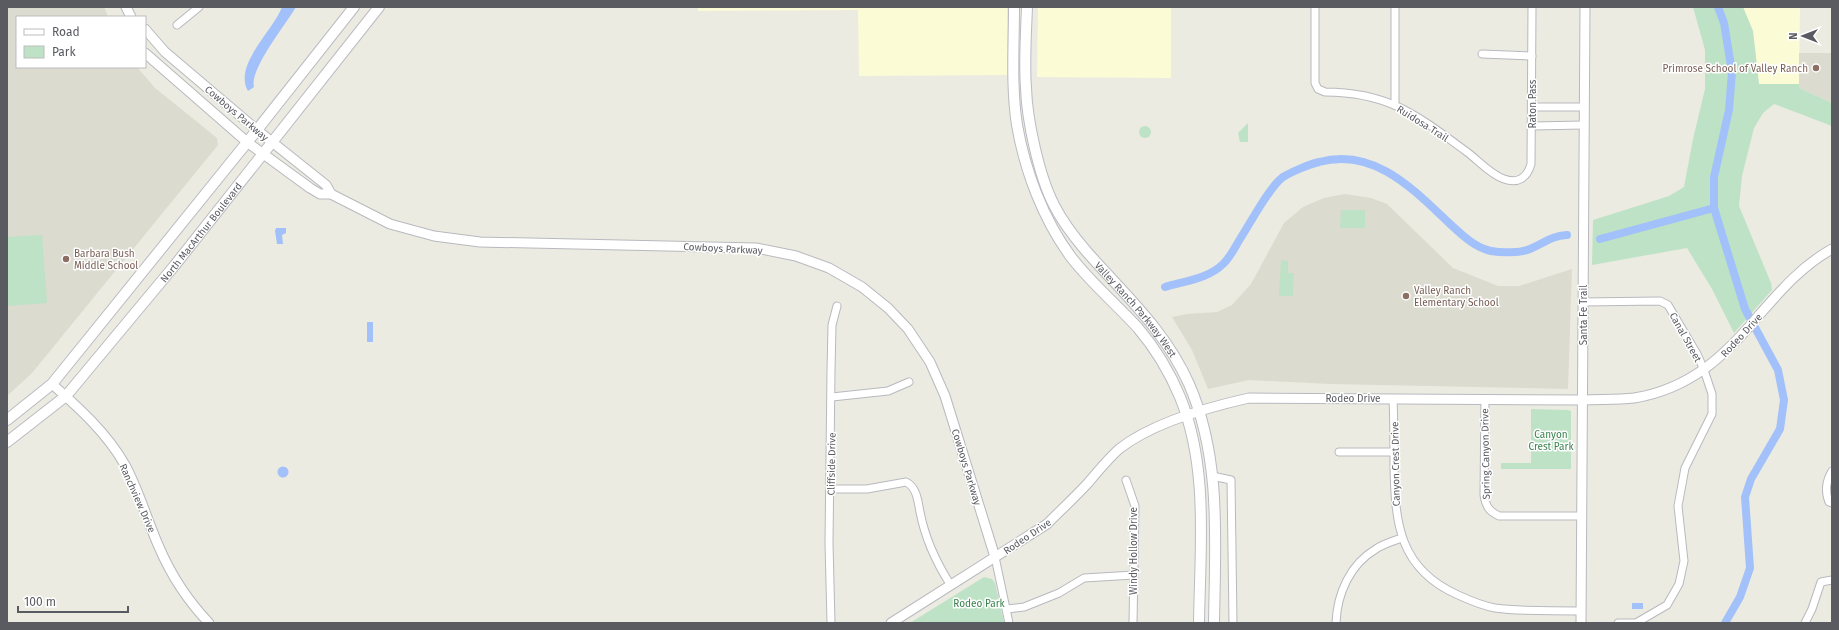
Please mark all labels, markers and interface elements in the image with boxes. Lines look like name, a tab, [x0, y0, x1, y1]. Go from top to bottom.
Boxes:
legend	[16, 16, 146, 68]
north arrow	[1783, 16, 1823, 56]
text: Road	[52, 25, 80, 39]
text: N	[1787, 32, 1800, 40]
text: Park	[52, 45, 76, 59]
place label: Primrose School of Valley Ranch	[1663, 63, 1808, 75]
marker: Primrose School of Valley Ranch	[1811, 63, 1821, 73]
street label: Raton Pass	[1527, 79, 1539, 129]
street label: Cowboys Parkway	[202, 84, 271, 144]
street label: Ruidosa Trail	[1394, 103, 1451, 145]
street label: North MacArthur Boulevard	[158, 180, 245, 285]
street label: Cowboys Parkway	[683, 241, 763, 257]
place label: Barbara Bush Middle School	[74, 248, 138, 272]
marker: Barbara Bush Middle School	[61, 254, 71, 264]
street label: Valley Ranch Parkway West	[1092, 260, 1179, 360]
place label: Valley Ranch Elementary School	[1414, 285, 1499, 309]
street label: Santa Fe Trail	[1578, 285, 1590, 345]
marker: Valley Ranch Elementary School	[1401, 291, 1411, 301]
street label: Canal Street	[1667, 311, 1704, 365]
street label: Rodeo Drive	[1719, 311, 1765, 360]
street label: Rodeo Drive	[1325, 393, 1381, 405]
street label: Spring Canyon Drive	[1479, 408, 1493, 500]
street label: Canyon Crest Drive	[1389, 421, 1403, 506]
street label: Cowboys Parkway	[949, 428, 983, 507]
park label: Canyon Crest Park	[1528, 429, 1574, 453]
street label: Cliffside Drive	[825, 432, 839, 496]
street label: Ranchview Drive	[116, 462, 158, 535]
street label: Windy Hollow Drive	[1128, 507, 1140, 595]
street label: Rodeo Drive	[1001, 516, 1054, 557]
scale bar	[18, 588, 128, 614]
text: 100 m	[24, 595, 56, 609]
park label: Rodeo Park	[953, 598, 1006, 610]

